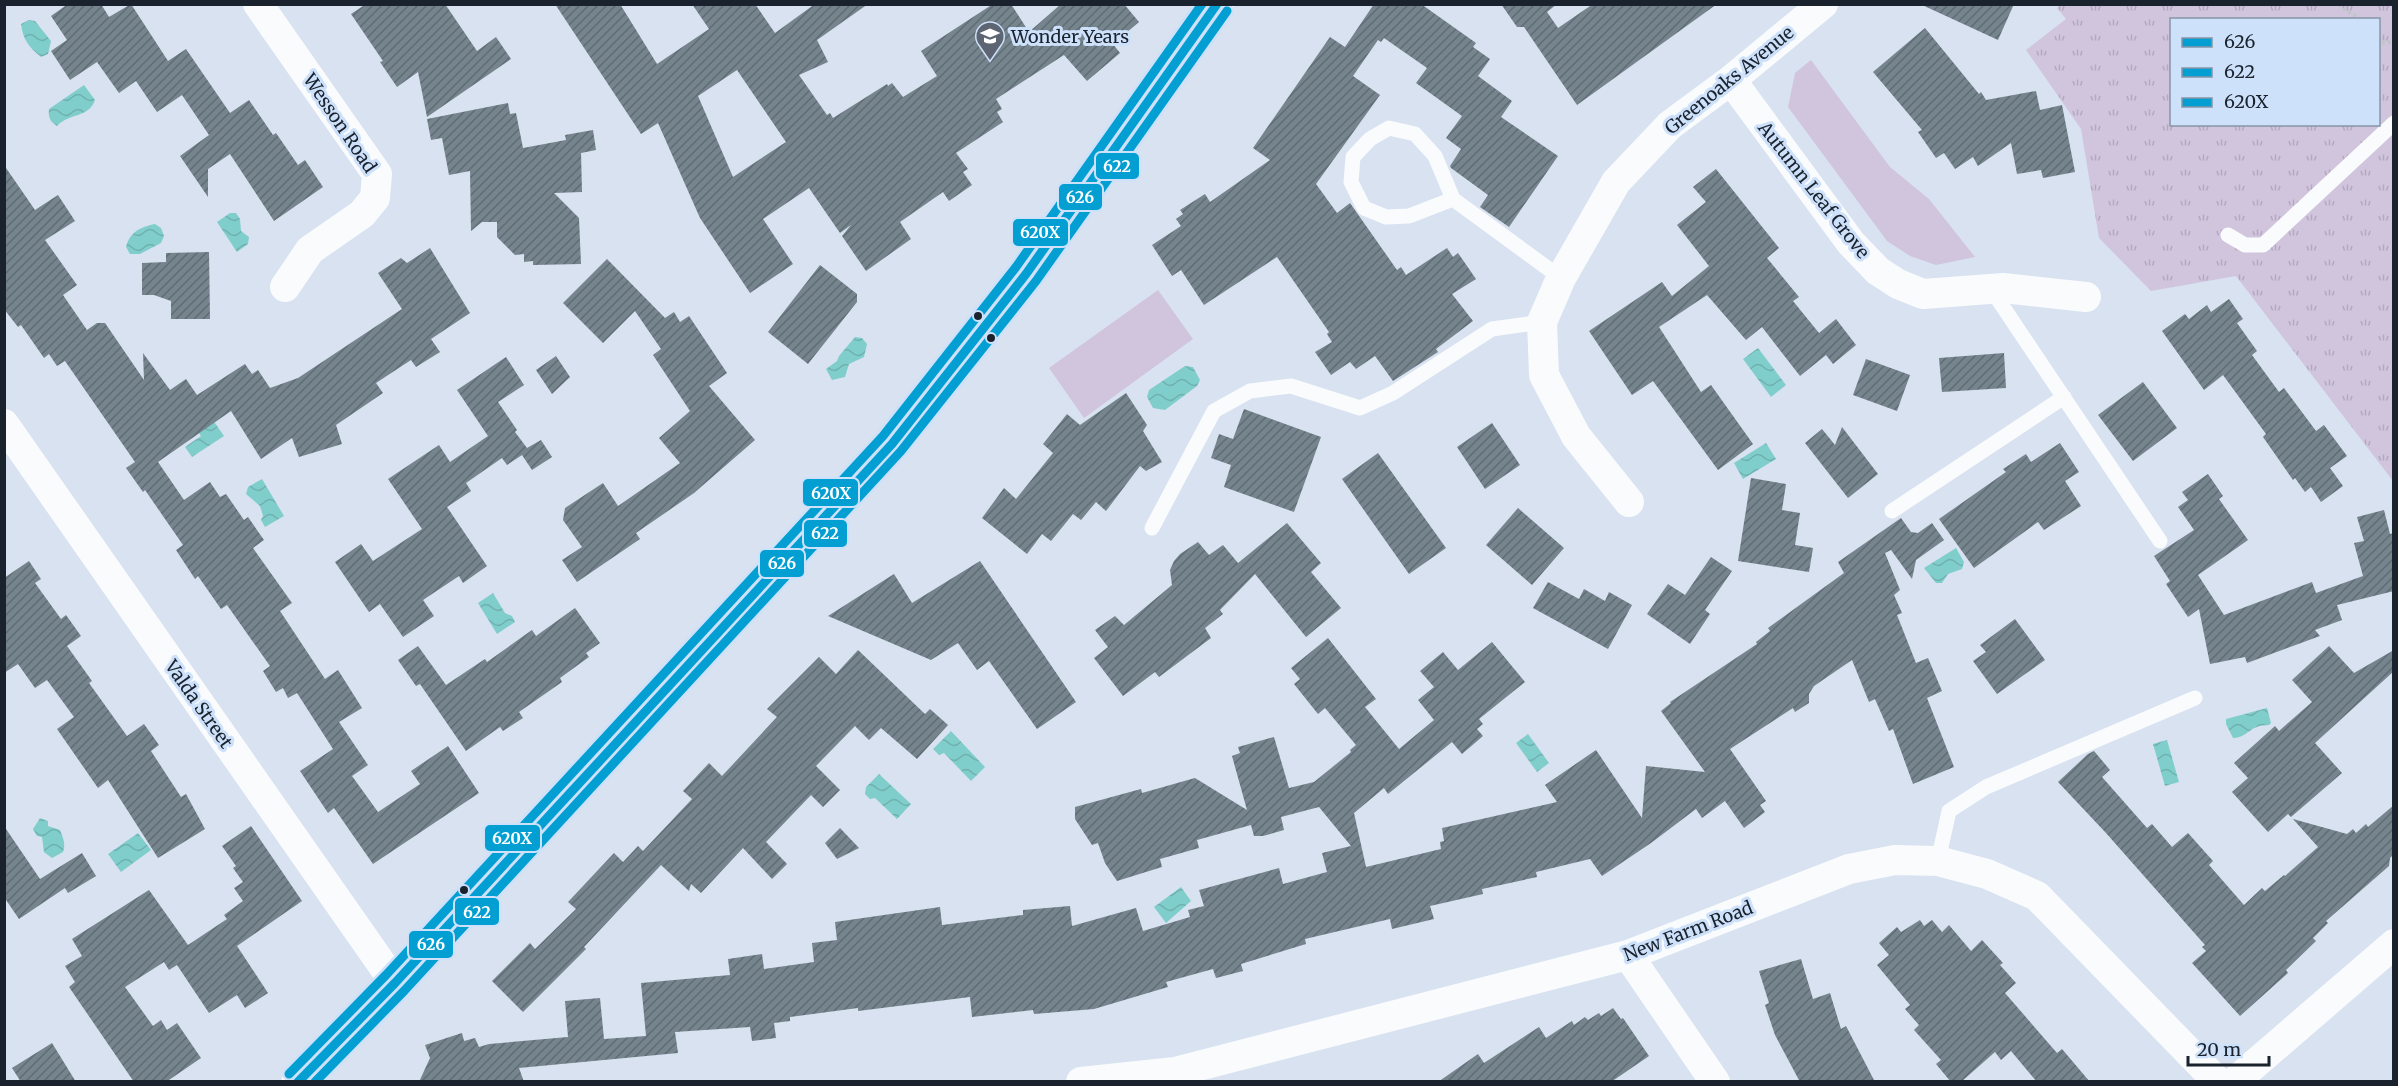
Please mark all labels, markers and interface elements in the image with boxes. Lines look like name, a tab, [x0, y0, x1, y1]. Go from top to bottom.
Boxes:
legend	[2170, 18, 2380, 126]
school or university icon: Wonder Years	[974, 20, 1006, 62]
street label: Greenoaks Avenue	[1660, 21, 1798, 139]
place label: Wonder Years	[1010, 25, 1129, 48]
text: 626	[2224, 30, 2255, 53]
text: 622	[2224, 60, 2255, 83]
street label: Wesson Road	[298, 68, 382, 177]
text: 620X	[2224, 90, 2268, 113]
street label: Autumn Leaf Grove	[1753, 116, 1875, 263]
line badge: 622	[1095, 152, 1140, 180]
text: 622	[1103, 156, 1131, 176]
line badge: 626	[1058, 183, 1103, 211]
text: 626	[1066, 187, 1094, 207]
line badge: 620X	[1012, 218, 1069, 247]
text: 620X	[1020, 222, 1060, 242]
unlabelled marker	[972, 310, 984, 322]
unlabelled marker	[985, 332, 997, 344]
line badge: 620X	[802, 478, 859, 507]
text: 620X	[811, 483, 851, 503]
line badge: 622	[803, 519, 848, 548]
text: 622	[811, 523, 839, 543]
line badge: 626	[759, 549, 805, 578]
text: 626	[768, 553, 796, 573]
street label: Valda Street	[160, 654, 238, 753]
line badge: 620X	[484, 824, 541, 852]
text: 620X	[492, 828, 532, 848]
unlabelled marker	[458, 884, 470, 896]
street label: New Farm Road	[1620, 896, 1756, 966]
line badge: 622	[454, 897, 500, 926]
text: 622	[463, 902, 491, 922]
line badge: 626	[408, 930, 454, 959]
text: 626	[417, 934, 445, 954]
scale bar	[2188, 1029, 2269, 1067]
text: 20 m	[2197, 1038, 2241, 1061]

